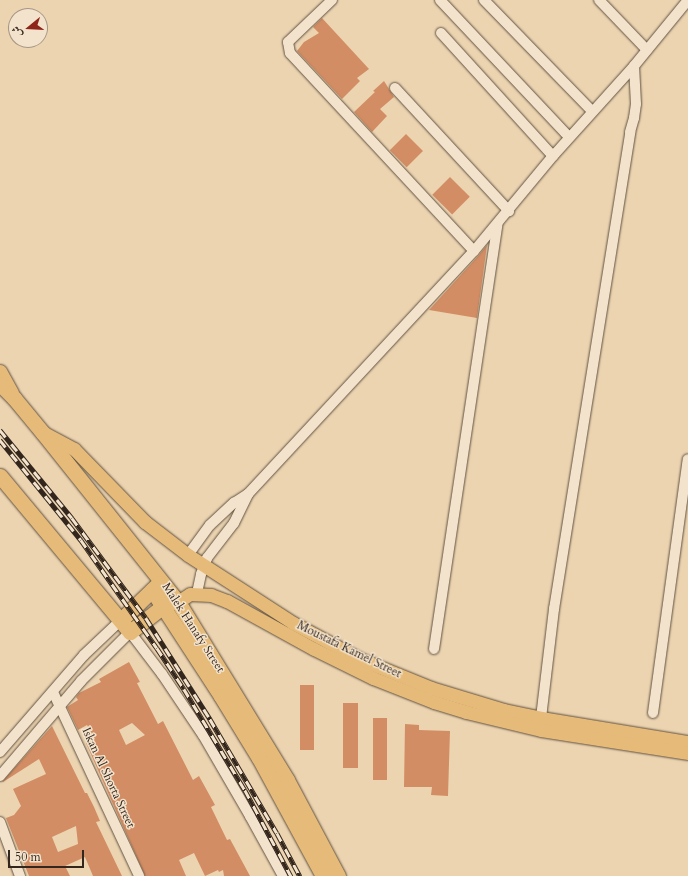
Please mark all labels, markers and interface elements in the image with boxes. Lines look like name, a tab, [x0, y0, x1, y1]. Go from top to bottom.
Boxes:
north arrow	[8, 8, 48, 48]
text: ش	[8, 24, 26, 39]
street label: Malek Hanafy Street	[159, 580, 227, 676]
street label: Moustafa Kamel Street	[294, 618, 404, 682]
street label: Iskan Al Shorta Street	[78, 726, 138, 830]
scale bar	[10, 842, 86, 868]
text: 50 m	[15, 849, 41, 865]

